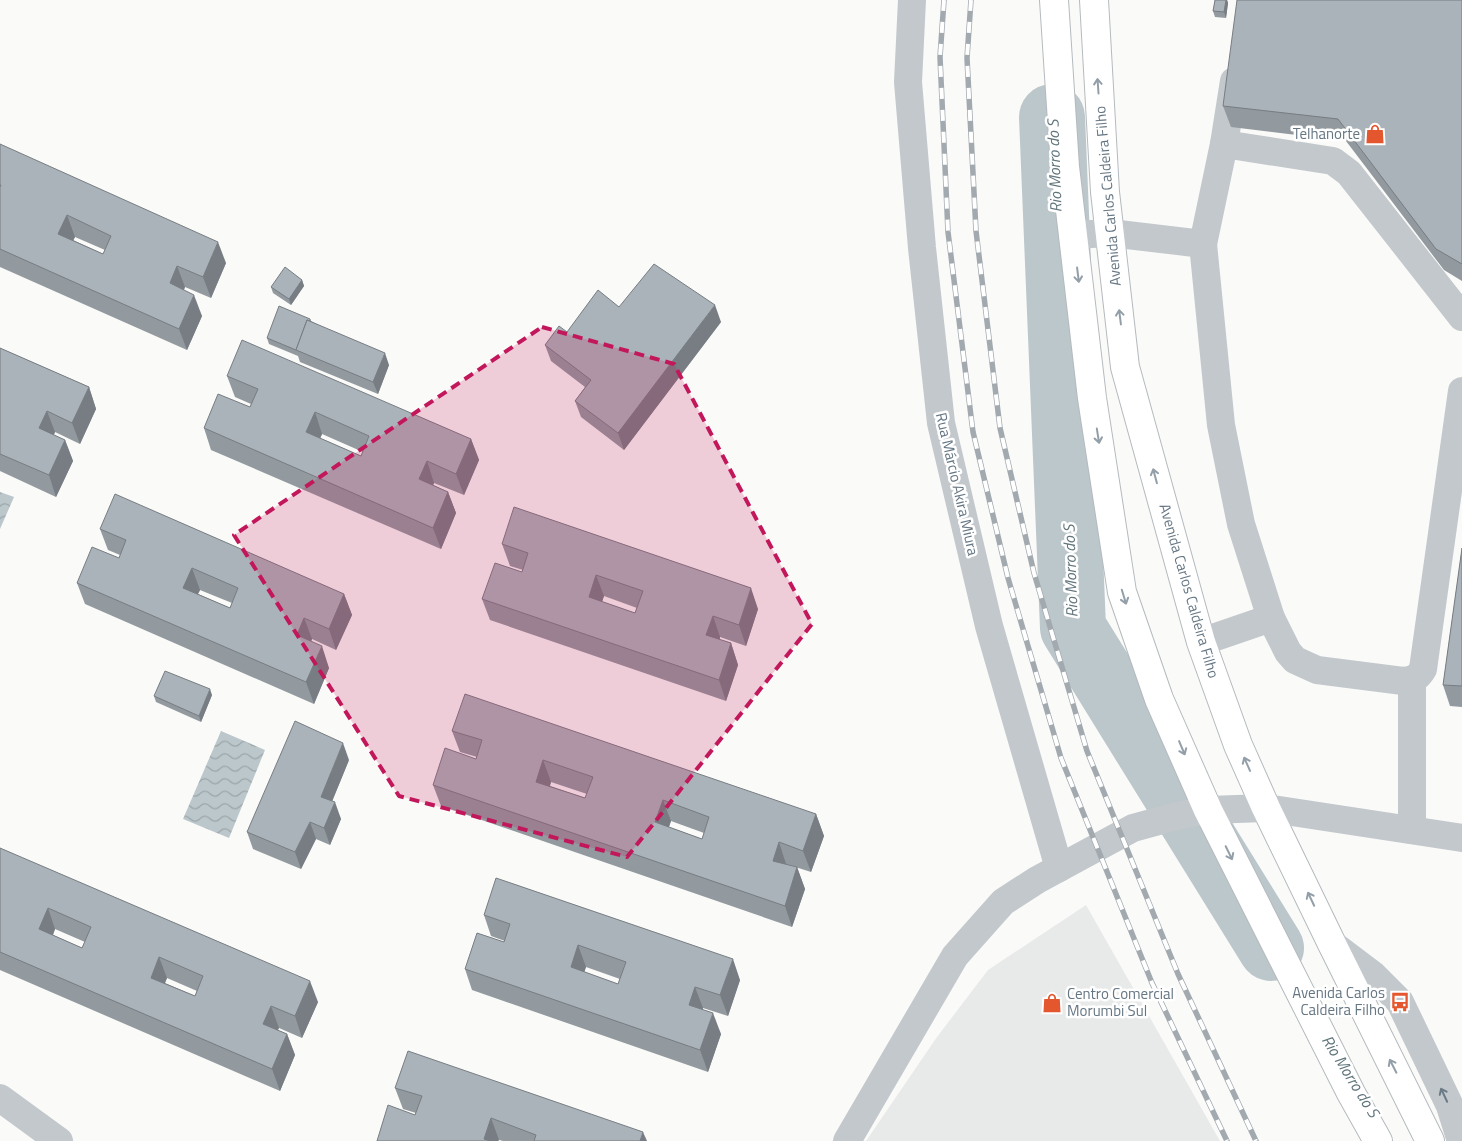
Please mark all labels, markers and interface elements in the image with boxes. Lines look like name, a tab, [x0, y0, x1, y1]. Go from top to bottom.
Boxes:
one-way arrow	[1094, 78, 1103, 94]
street label: Avenida Carlos Caldeira Filho	[1088, 105, 1127, 287]
water label: Rio Morro do S	[1040, 117, 1068, 213]
place label: Telhanorte	[1293, 122, 1360, 145]
shop icon: Telhanorte	[1364, 123, 1386, 145]
one-way arrow	[1073, 267, 1083, 283]
one-way arrow	[1115, 310, 1125, 326]
street label: Rua Márcio Akira Miura	[930, 410, 985, 558]
one-way arrow	[1094, 428, 1104, 444]
one-way arrow	[1150, 468, 1159, 484]
street label: Avenida Carlos Caldeira Filho	[1154, 501, 1225, 681]
water label: Rio Morro do S	[1056, 522, 1084, 618]
one-way arrow	[1120, 588, 1130, 604]
one-way arrow	[1178, 741, 1187, 756]
one-way arrow	[1241, 757, 1251, 772]
one-way arrow	[1224, 846, 1234, 861]
one-way arrow	[1306, 892, 1315, 907]
place label: Avenida Carlos Caldeira Filho	[1292, 981, 1385, 1021]
place label: Centro Comercial Morumbi Sul	[1067, 982, 1174, 1022]
bus stop icon: Avenida Carlos Caldeira Filho	[1389, 991, 1411, 1013]
shop icon: Centro Comercial Morumbi Sul	[1041, 992, 1063, 1014]
water label: Rio Morro do S	[1316, 1030, 1387, 1123]
one-way arrow	[1388, 1059, 1397, 1074]
one-way arrow	[1439, 1088, 1449, 1103]

